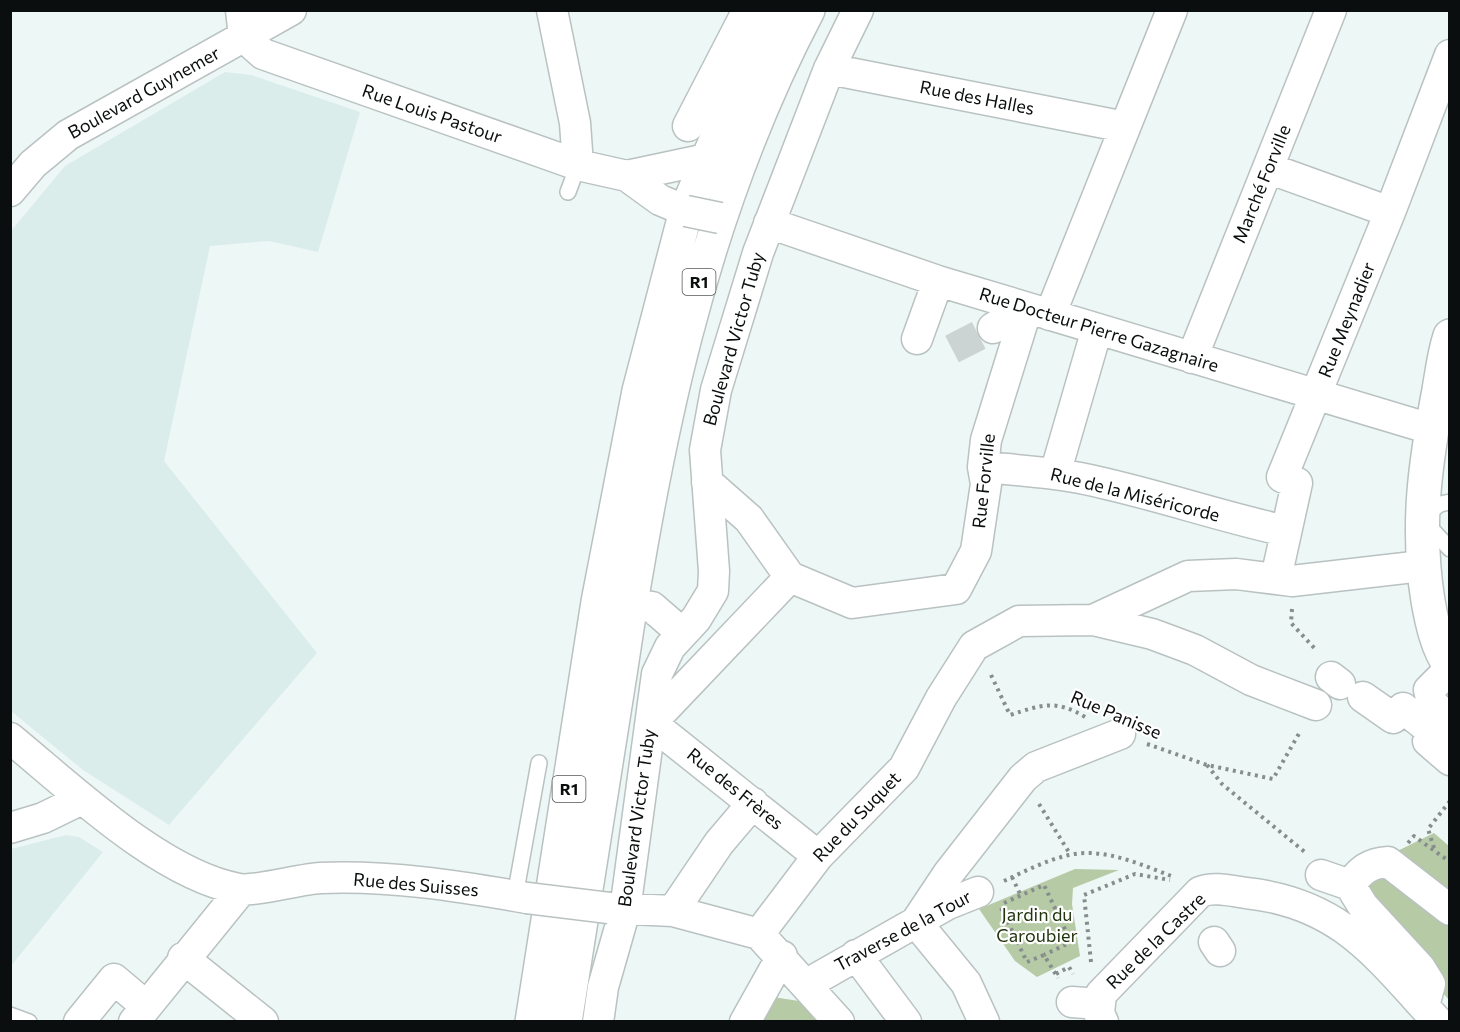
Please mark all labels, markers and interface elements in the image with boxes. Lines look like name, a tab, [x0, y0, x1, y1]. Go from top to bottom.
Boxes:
street label: Boulevard Guynemer	[64, 41, 223, 143]
street label: Rue des Halles	[918, 75, 1036, 119]
street label: Rue Louis Pastour	[360, 79, 505, 147]
street label: Marché Forville	[1227, 121, 1295, 246]
street label: Boulevard Victor Tuby	[698, 249, 768, 428]
street label: Rue Meynadier	[1313, 259, 1379, 380]
road number: R1	[682, 269, 716, 295]
street label: Rue Docteur Pierre Gazagnaire	[977, 282, 1222, 376]
street label: Rue Forville	[967, 432, 999, 529]
street label: Rue de la Miséricorde	[1048, 462, 1222, 526]
street label: Rue Panisse	[1068, 685, 1165, 743]
street label: Boulevard Victor Tuby	[613, 727, 659, 908]
street label: Rue des Frères	[683, 743, 788, 834]
street label: Rue du Suquet	[808, 767, 905, 866]
road number: R1	[552, 776, 586, 802]
street label: Rue des Suisses	[352, 868, 480, 900]
street label: Traverse de la Tour	[830, 885, 975, 975]
street label: Rue de la Castre	[1101, 887, 1209, 993]
park label: Jardin du Caroubier	[996, 903, 1078, 946]

